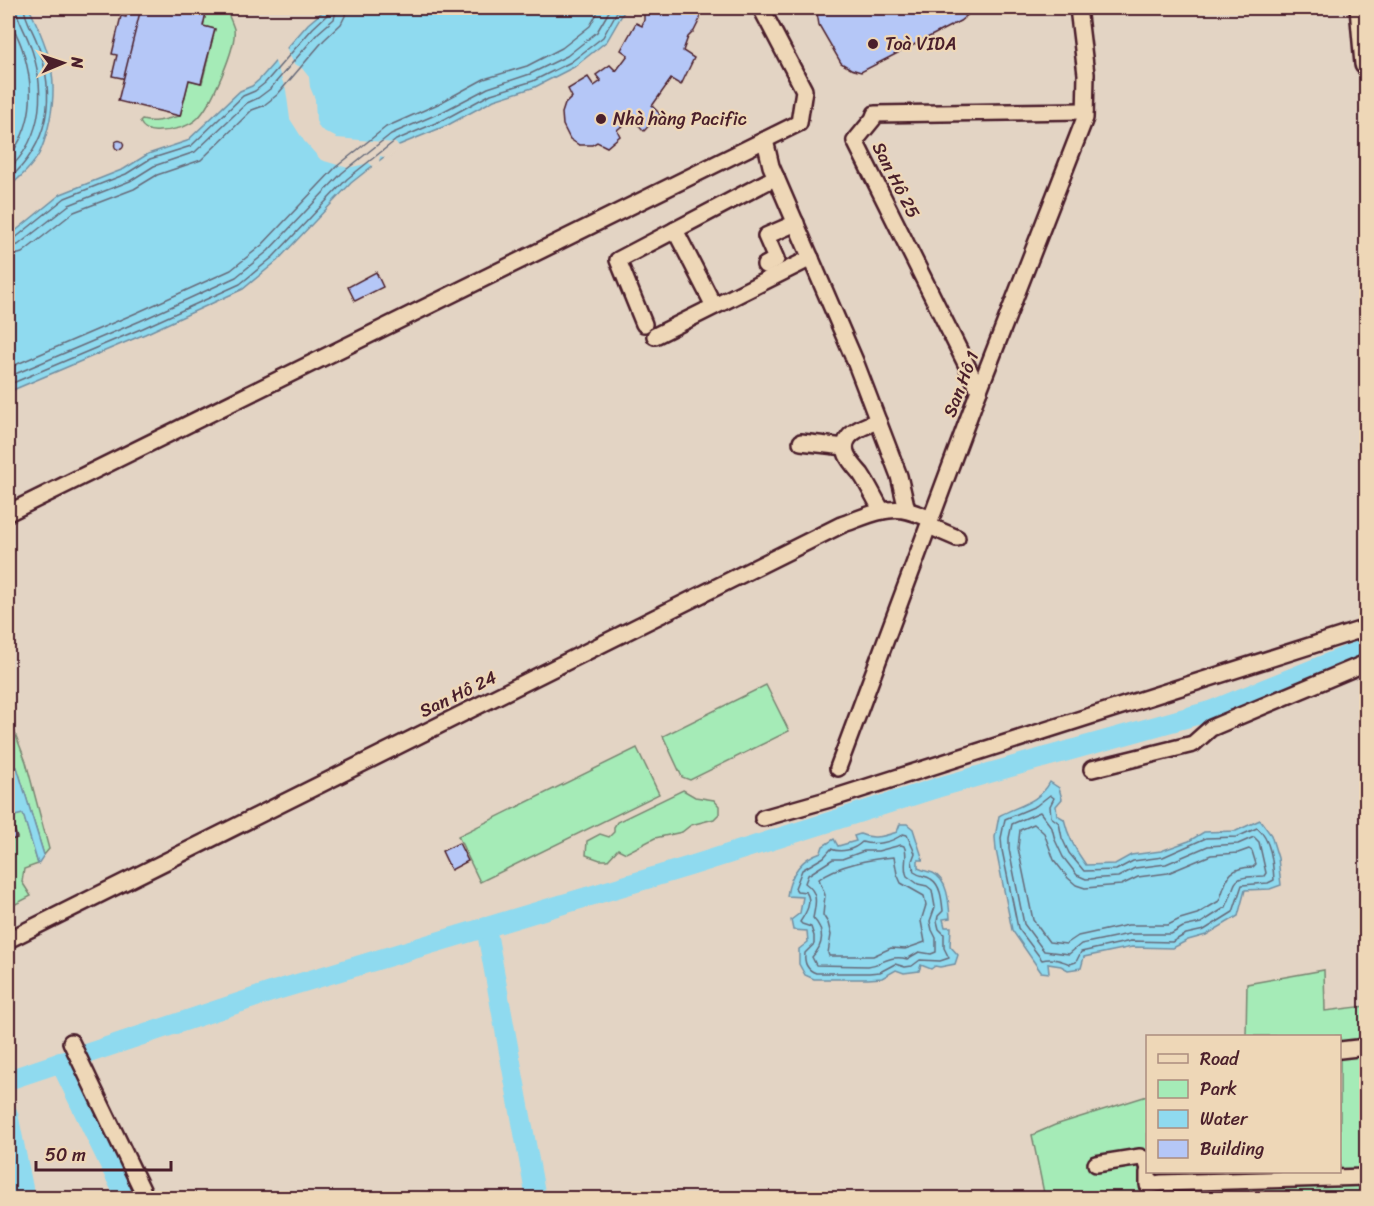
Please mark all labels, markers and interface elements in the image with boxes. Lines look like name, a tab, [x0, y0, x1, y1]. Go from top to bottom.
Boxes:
place label: Toà VIDA	[885, 28, 957, 60]
north arrow	[33, 33, 93, 93]
marker: Toà VIDA	[866, 37, 880, 51]
text: N	[63, 55, 92, 69]
place label: Nhà hàng Pacific	[613, 103, 747, 135]
marker: Nhà hàng Pacific	[594, 112, 608, 126]
street label: San Hô 25	[863, 136, 929, 224]
street label: San Hô 1	[934, 346, 988, 422]
street label: San Hô 24	[414, 661, 502, 727]
legend	[1146, 1035, 1341, 1173]
text: Road	[1200, 1043, 1240, 1075]
text: Park	[1200, 1073, 1237, 1105]
text: Water	[1200, 1103, 1249, 1135]
text: Building	[1200, 1133, 1264, 1165]
scale bar	[36, 1134, 171, 1172]
text: 50 m	[45, 1139, 86, 1171]

